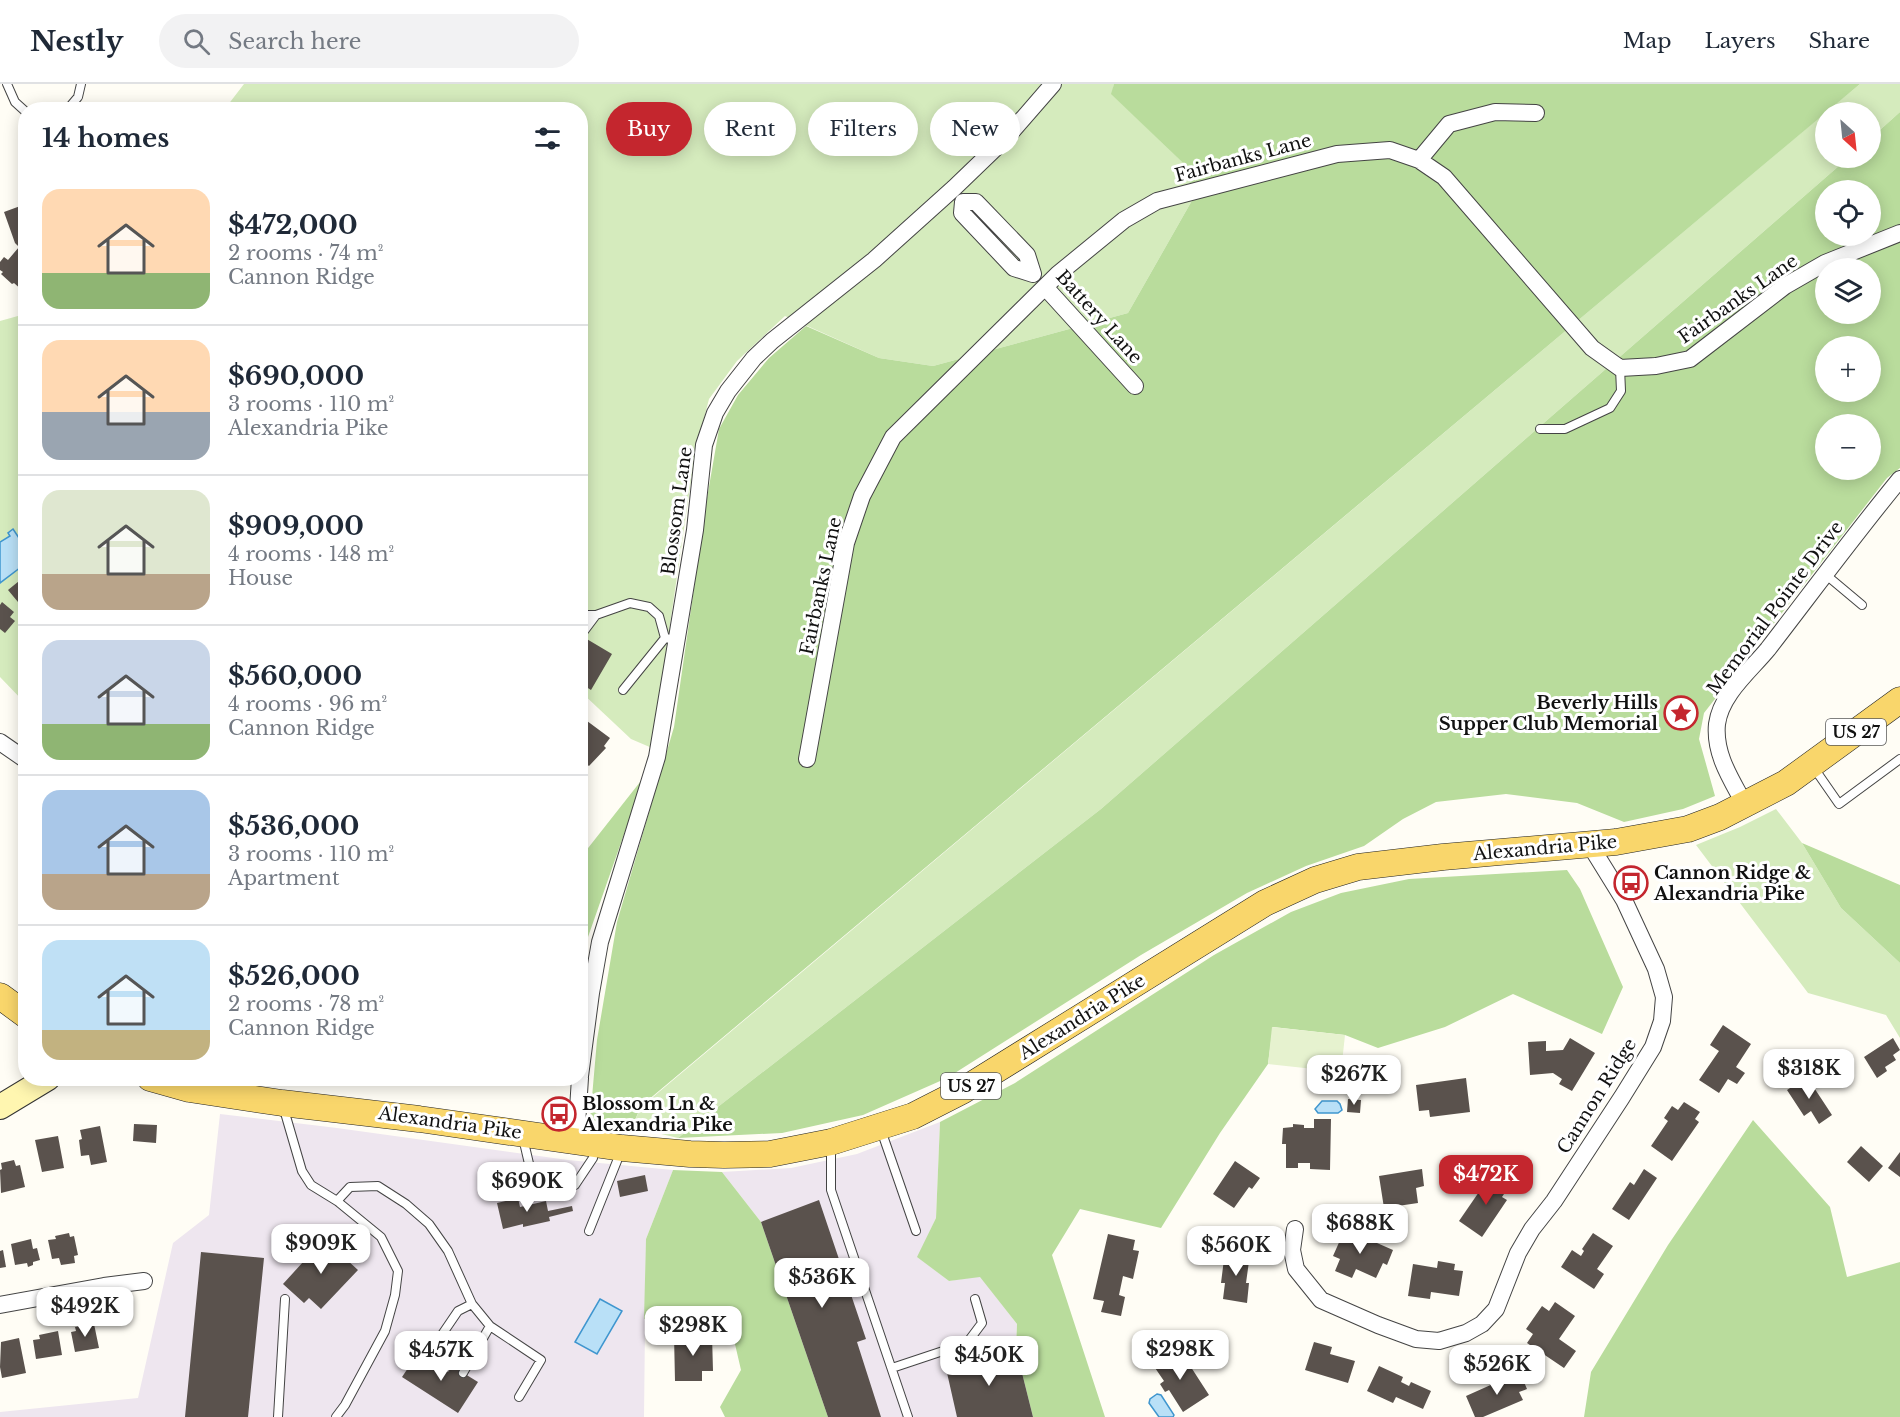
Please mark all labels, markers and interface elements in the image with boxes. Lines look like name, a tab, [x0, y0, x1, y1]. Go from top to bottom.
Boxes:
search box	[159, 14, 579, 68]
text: Nestly	[30, 24, 123, 59]
icon: search	[180, 25, 213, 58]
text: Search here	[228, 28, 361, 55]
text: Map	[1623, 28, 1672, 54]
text: Layers	[1705, 28, 1776, 54]
text: Share	[1809, 28, 1870, 54]
chip: Buy	[606, 102, 692, 156]
chip: Rent	[704, 102, 796, 156]
chip: Filters	[808, 102, 918, 156]
chip: New	[930, 102, 1020, 156]
north arrow	[1815, 102, 1881, 168]
map controls	[1815, 102, 1881, 480]
text: 14 homes	[42, 122, 169, 154]
icon: filters	[531, 122, 564, 155]
street label: Fairbanks Lane	[1172, 129, 1314, 187]
button: locate	[1815, 180, 1881, 246]
text: $472,000	[228, 209, 358, 241]
icon: home	[90, 213, 162, 285]
text: 2 rooms · 74 m²	[228, 241, 384, 265]
street label: Fairbanks Lane	[1674, 250, 1802, 348]
button: layers	[1815, 258, 1881, 324]
text: Cannon Ridge	[228, 265, 375, 289]
street label: Battery Lane	[1051, 266, 1147, 368]
button: +	[1815, 336, 1881, 402]
text: $690,000	[228, 360, 364, 392]
icon: home	[90, 364, 162, 436]
text: 3 rooms · 110 m²	[228, 392, 394, 416]
button: −	[1815, 414, 1881, 480]
text: Alexandria Pike	[228, 416, 388, 440]
street label: Blossom Lane	[657, 445, 697, 577]
text: $909,000	[228, 510, 364, 542]
icon: home	[90, 514, 162, 586]
street label: Fairbanks Lane	[796, 515, 846, 657]
street label: Memorial Pointe Drive	[1702, 517, 1848, 699]
text: 4 rooms · 148 m²	[228, 542, 394, 566]
text: House	[228, 566, 293, 590]
text: $560,000	[228, 660, 362, 692]
icon: home	[90, 664, 162, 736]
text: 4 rooms · 96 m²	[228, 692, 387, 716]
place label: Beverly Hills Supper Club Memorial	[1439, 692, 1659, 735]
place icon: Beverly Hills Supper Club Memorial	[1663, 695, 1699, 731]
text: Cannon Ridge	[228, 716, 375, 740]
road number: US 27	[1826, 719, 1886, 745]
text: $536,000	[228, 810, 359, 842]
icon: home	[90, 814, 162, 886]
street label: Alexandria Pike	[1471, 831, 1618, 865]
text: 3 rooms · 110 m²	[228, 842, 394, 866]
place label: Cannon Ridge & Alexandria Pike	[1653, 862, 1811, 905]
bus stop icon: Cannon Ridge & Alexandria Pike	[1613, 865, 1649, 901]
text: Apartment	[228, 866, 339, 890]
text: $526,000	[228, 960, 360, 992]
icon: home	[90, 964, 162, 1036]
street label: Alexandria Pike	[1014, 969, 1149, 1065]
text: 2 rooms · 78 m²	[228, 992, 384, 1016]
text: Cannon Ridge	[228, 1016, 375, 1040]
street label: Cannon Ridge	[1553, 1034, 1641, 1158]
pin: $318K	[1767, 1049, 1851, 1100]
pin: $267K	[1312, 1055, 1396, 1106]
text: $318K	[1777, 1056, 1841, 1080]
text: $267K	[1321, 1062, 1387, 1086]
road number: US 27	[941, 1073, 1001, 1099]
place label: Blossom Ln & Alexandria Pike	[581, 1093, 733, 1136]
bus stop icon: Blossom Ln & Alexandria Pike	[541, 1096, 577, 1132]
street label: Alexandria Pike	[376, 1102, 523, 1144]
pin: $472K	[1444, 1155, 1528, 1206]
pin: $690K	[485, 1162, 569, 1213]
text: $472K	[1453, 1162, 1519, 1186]
text: $690K	[491, 1169, 563, 1193]
pin: $688K	[1318, 1204, 1402, 1255]
text: $688K	[1326, 1211, 1394, 1235]
pin: $909K	[279, 1224, 363, 1275]
pin: $560K	[1194, 1226, 1278, 1277]
text: $909K	[285, 1231, 357, 1255]
text: $560K	[1201, 1233, 1271, 1257]
pin: $536K	[780, 1258, 864, 1309]
text: $536K	[788, 1265, 856, 1289]
pin: $492K	[43, 1287, 127, 1338]
text: $492K	[50, 1294, 120, 1318]
pin: $298K	[651, 1306, 735, 1357]
text: $298K	[659, 1313, 727, 1337]
pin: $298K	[1138, 1330, 1222, 1381]
pin: $457K	[399, 1331, 483, 1382]
pin: $450K	[947, 1336, 1031, 1387]
text: $298K	[1146, 1337, 1214, 1361]
text: $457K	[409, 1338, 473, 1362]
text: $450K	[954, 1343, 1024, 1367]
pin: $526K	[1455, 1345, 1539, 1396]
text: $526K	[1463, 1352, 1531, 1376]

